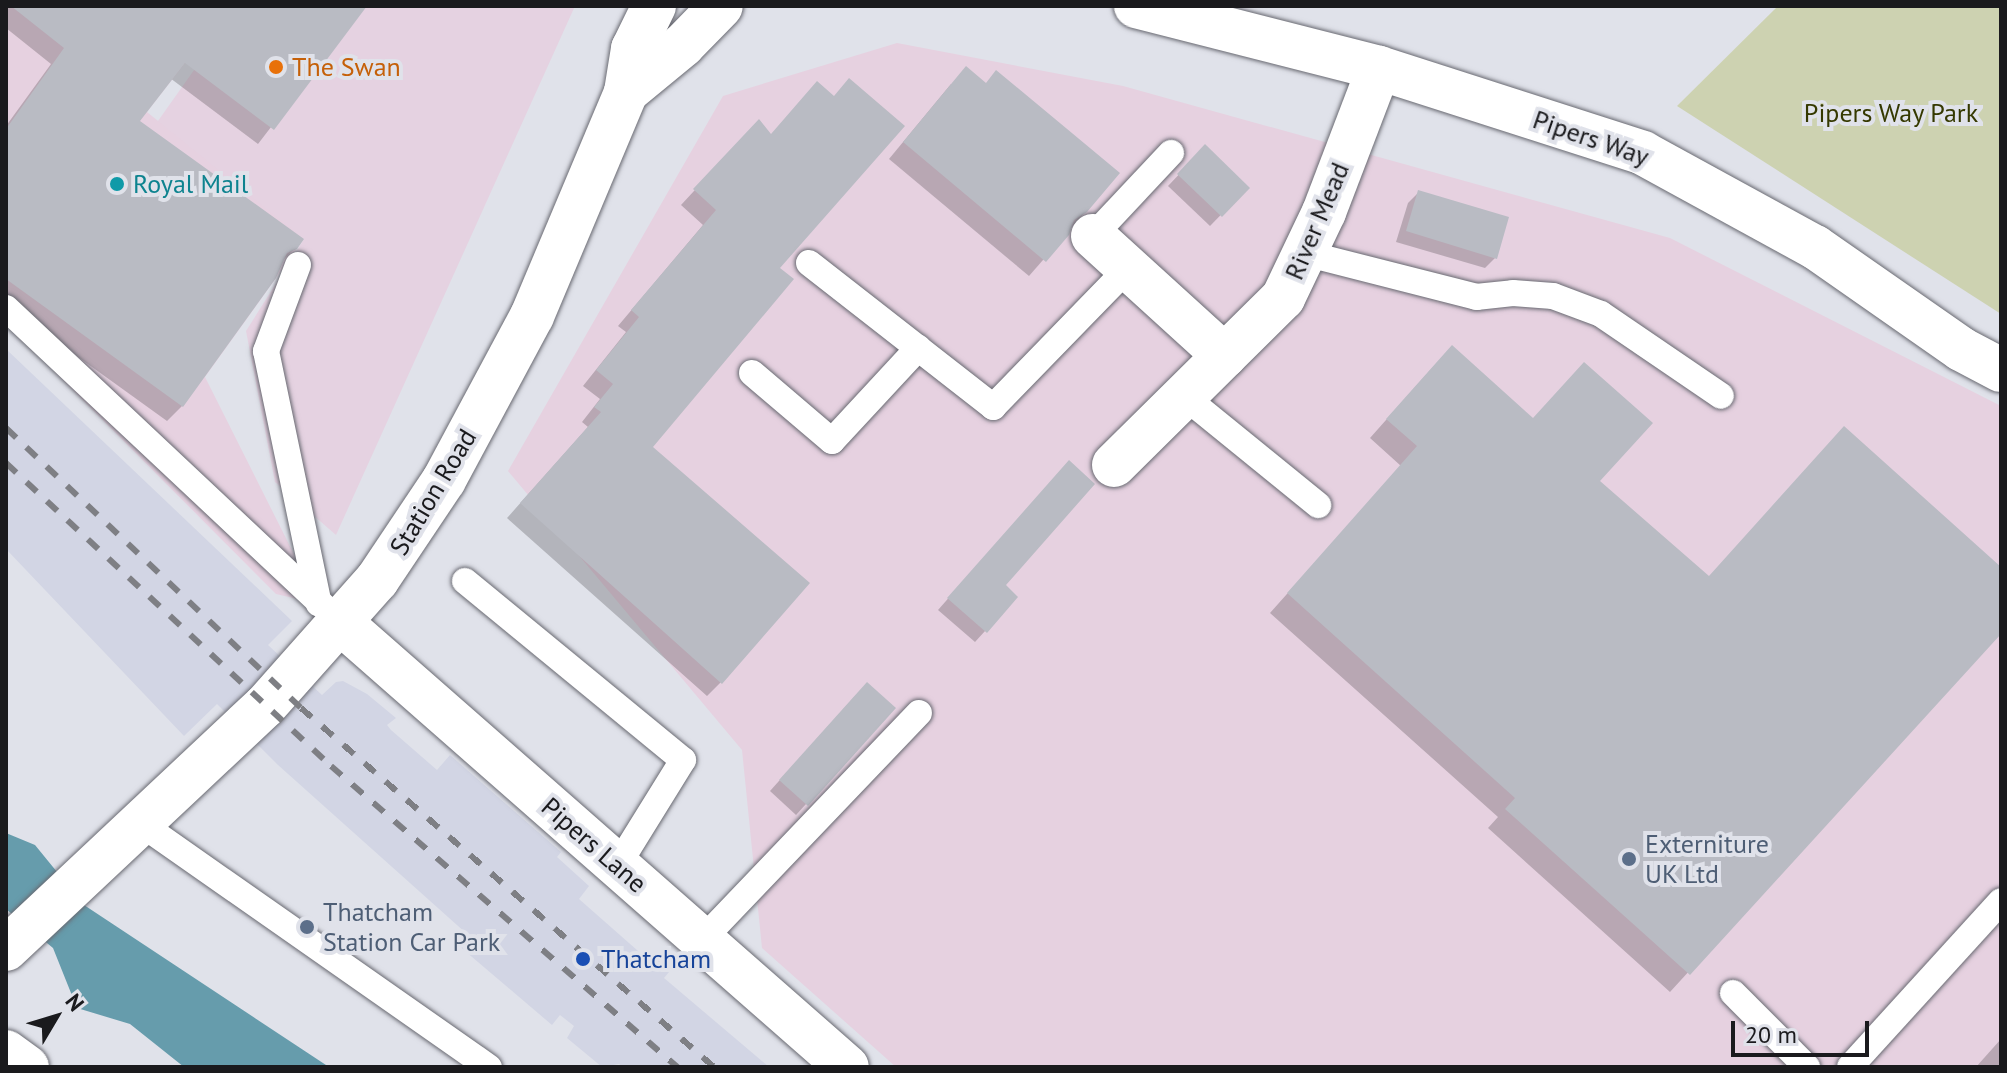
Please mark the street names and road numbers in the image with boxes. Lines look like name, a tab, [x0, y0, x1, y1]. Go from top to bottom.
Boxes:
street label: Pipers Way	[1529, 104, 1653, 172]
street label: River Mead	[1278, 158, 1356, 284]
street label: Station Road	[383, 423, 483, 561]
street label: Pipers Lane	[535, 791, 653, 899]

